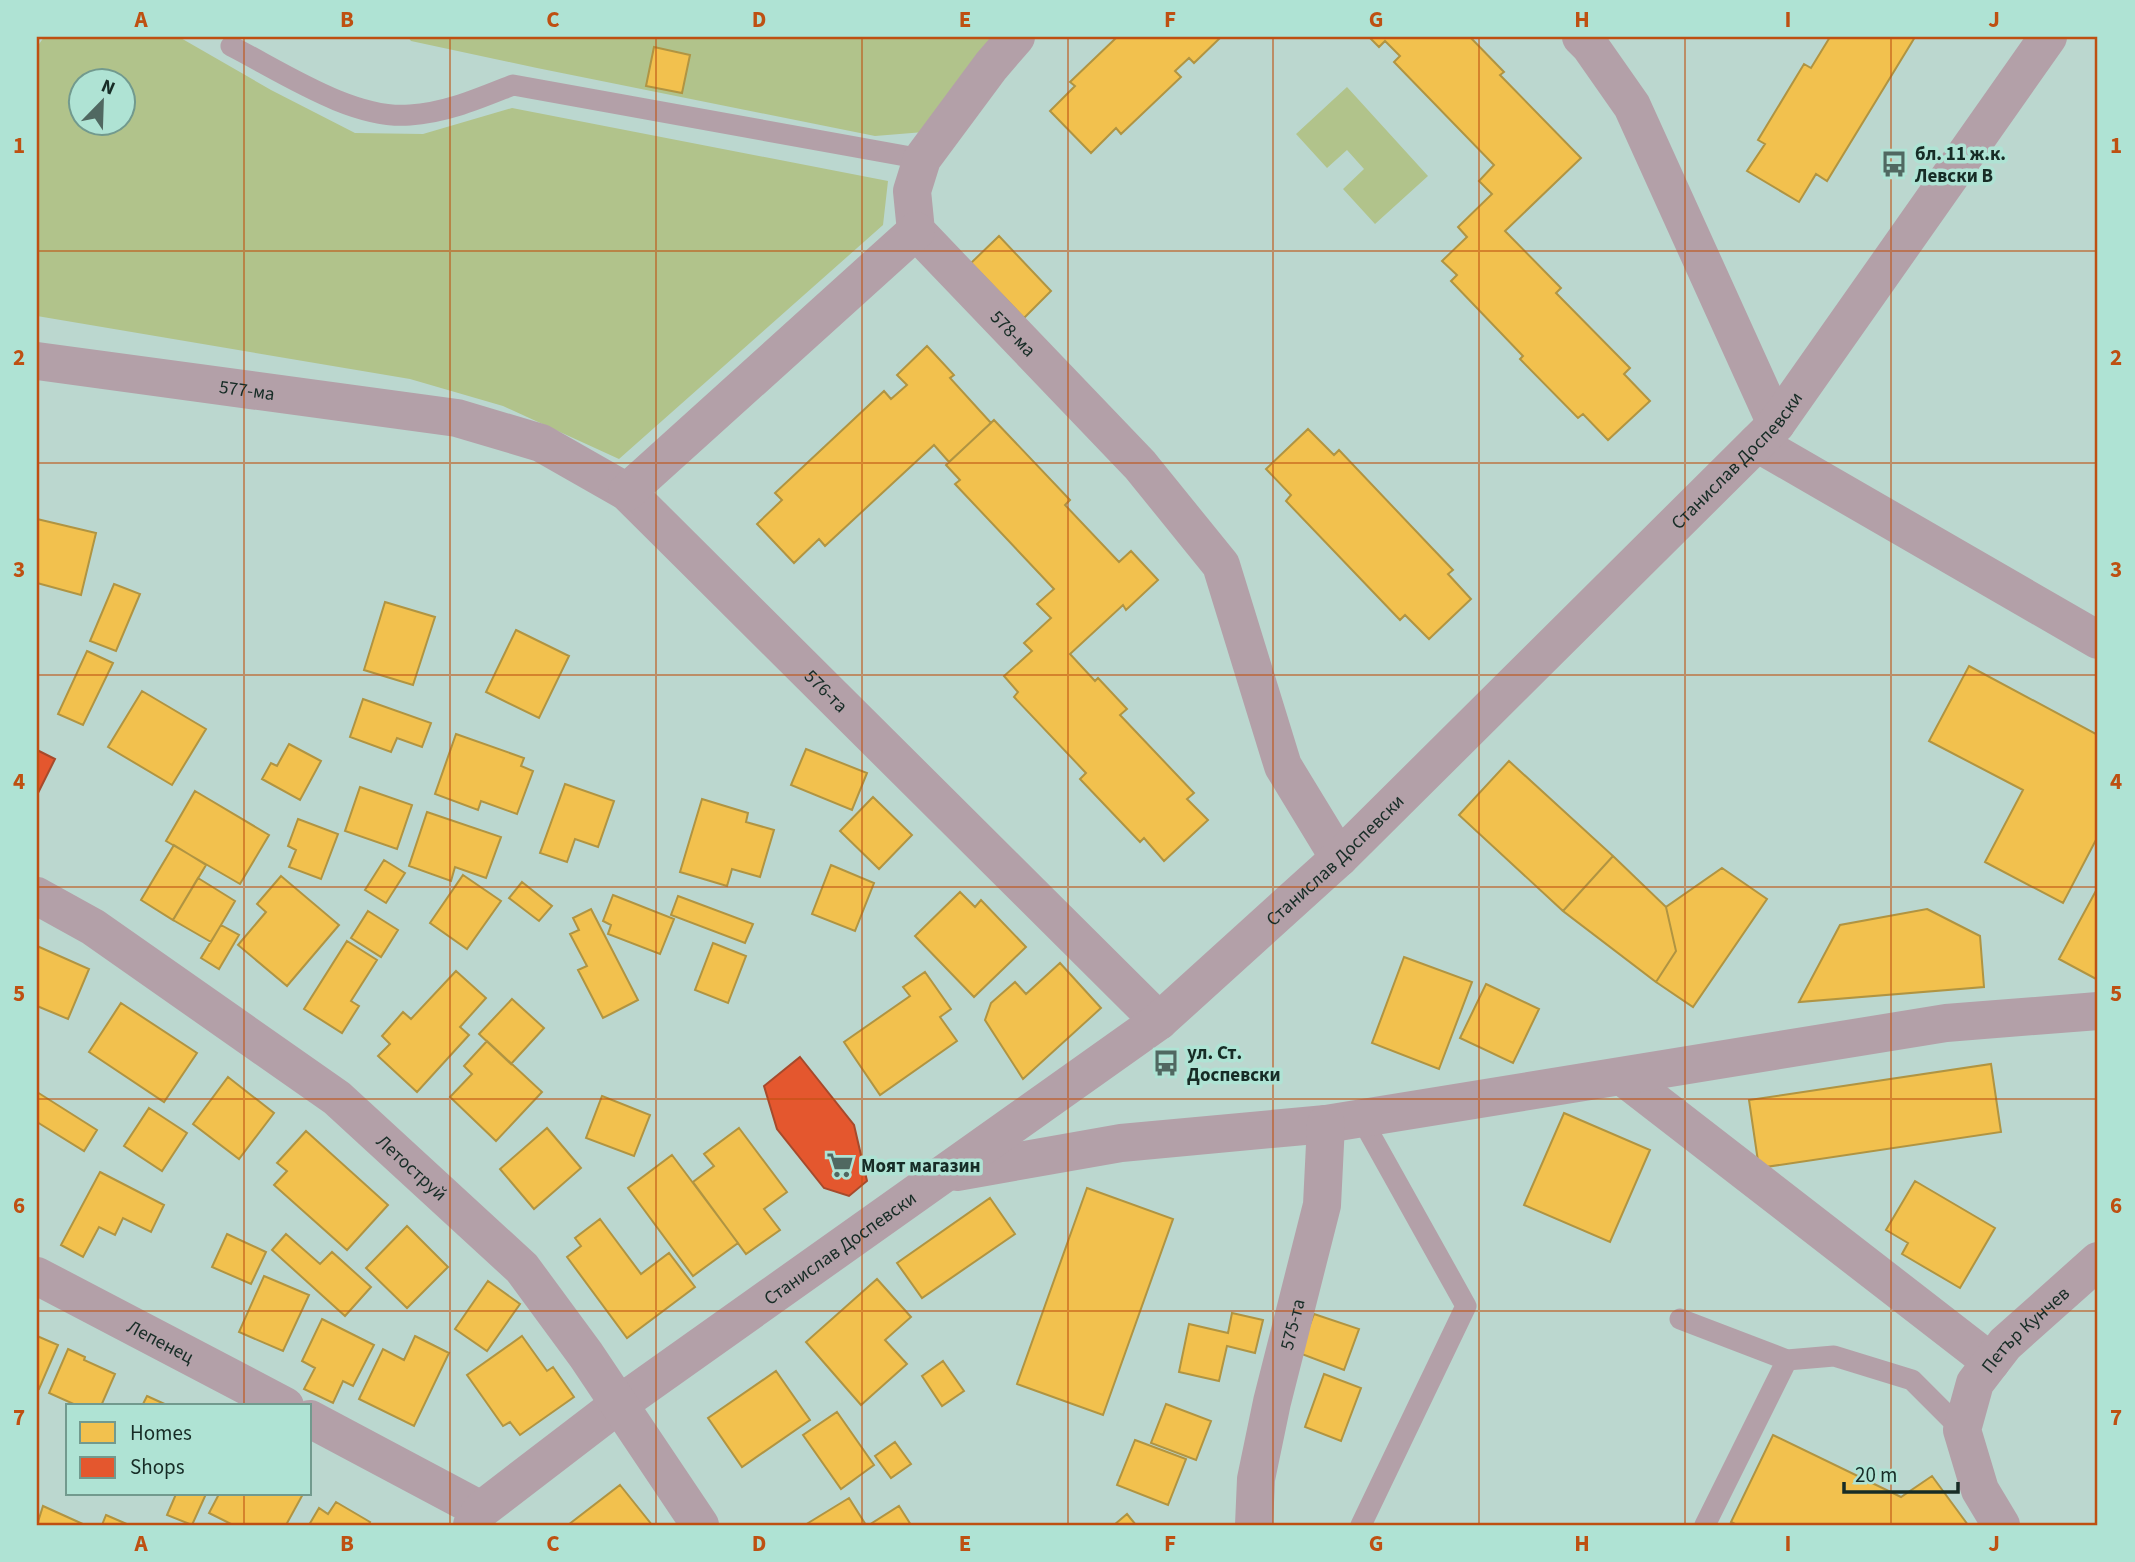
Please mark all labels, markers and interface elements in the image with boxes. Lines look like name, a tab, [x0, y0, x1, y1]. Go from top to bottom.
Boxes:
text: A	[133, 3, 148, 36]
text: B	[340, 3, 354, 36]
text: C	[546, 3, 560, 36]
text: D	[752, 3, 766, 36]
text: E	[959, 3, 971, 36]
text: F	[1164, 3, 1176, 36]
text: G	[1369, 3, 1383, 36]
text: H	[1574, 3, 1590, 36]
text: I	[1785, 3, 1791, 36]
text: J	[1988, 3, 2000, 36]
north arrow	[66, 66, 136, 136]
text: N	[97, 73, 119, 103]
text: 1	[13, 129, 25, 162]
text: 1	[2110, 129, 2122, 162]
place label: бл. 11 ж.к. Левски В	[1914, 141, 2006, 190]
bus stop icon: бл. 11 ж.к. Левски В	[1879, 149, 1909, 179]
street label: 578-ма	[983, 305, 1042, 364]
text: 2	[13, 341, 25, 374]
text: 2	[2110, 341, 2122, 374]
street label: 577-ма	[217, 374, 276, 408]
street label: Станислав Доспевски	[1665, 386, 1810, 536]
text: 3	[13, 553, 25, 586]
text: 3	[2110, 553, 2122, 586]
street label: 576-та	[798, 664, 853, 719]
text: 4	[13, 765, 25, 798]
text: 4	[2110, 765, 2122, 798]
street label: Станислав Доспевски	[1260, 789, 1411, 933]
text: 5	[13, 977, 25, 1010]
text: 5	[2110, 977, 2122, 1010]
place label: ул. Ст. Доспевски	[1187, 1040, 1281, 1089]
bus stop icon: ул. Ст. Доспевски	[1151, 1048, 1181, 1078]
street label: Летоструй	[370, 1129, 452, 1208]
supermarket icon: Моят магазин	[825, 1150, 855, 1180]
place label: Моят магазин	[861, 1153, 981, 1180]
street label: Станислав Доспевски	[759, 1185, 922, 1312]
text: 6	[13, 1189, 25, 1222]
text: 6	[2110, 1189, 2122, 1222]
street label: Петър Кунчев	[1976, 1281, 2076, 1379]
street label: 575-та	[1274, 1296, 1313, 1353]
street label: Лепенец	[122, 1314, 199, 1371]
text: 7	[13, 1401, 25, 1434]
text: 7	[2110, 1401, 2122, 1434]
legend	[66, 1404, 312, 1496]
text: Homes	[130, 1418, 192, 1448]
scale bar	[1844, 1450, 1958, 1494]
text: Shops	[130, 1452, 185, 1482]
text: 20 m	[1855, 1460, 1897, 1490]
text: A	[133, 1527, 148, 1560]
text: B	[340, 1527, 354, 1560]
text: C	[546, 1527, 560, 1560]
text: D	[752, 1527, 766, 1560]
text: E	[959, 1527, 971, 1560]
text: F	[1164, 1527, 1176, 1560]
text: G	[1369, 1527, 1383, 1560]
text: H	[1574, 1527, 1590, 1560]
text: I	[1785, 1527, 1791, 1560]
text: J	[1988, 1527, 2000, 1560]

